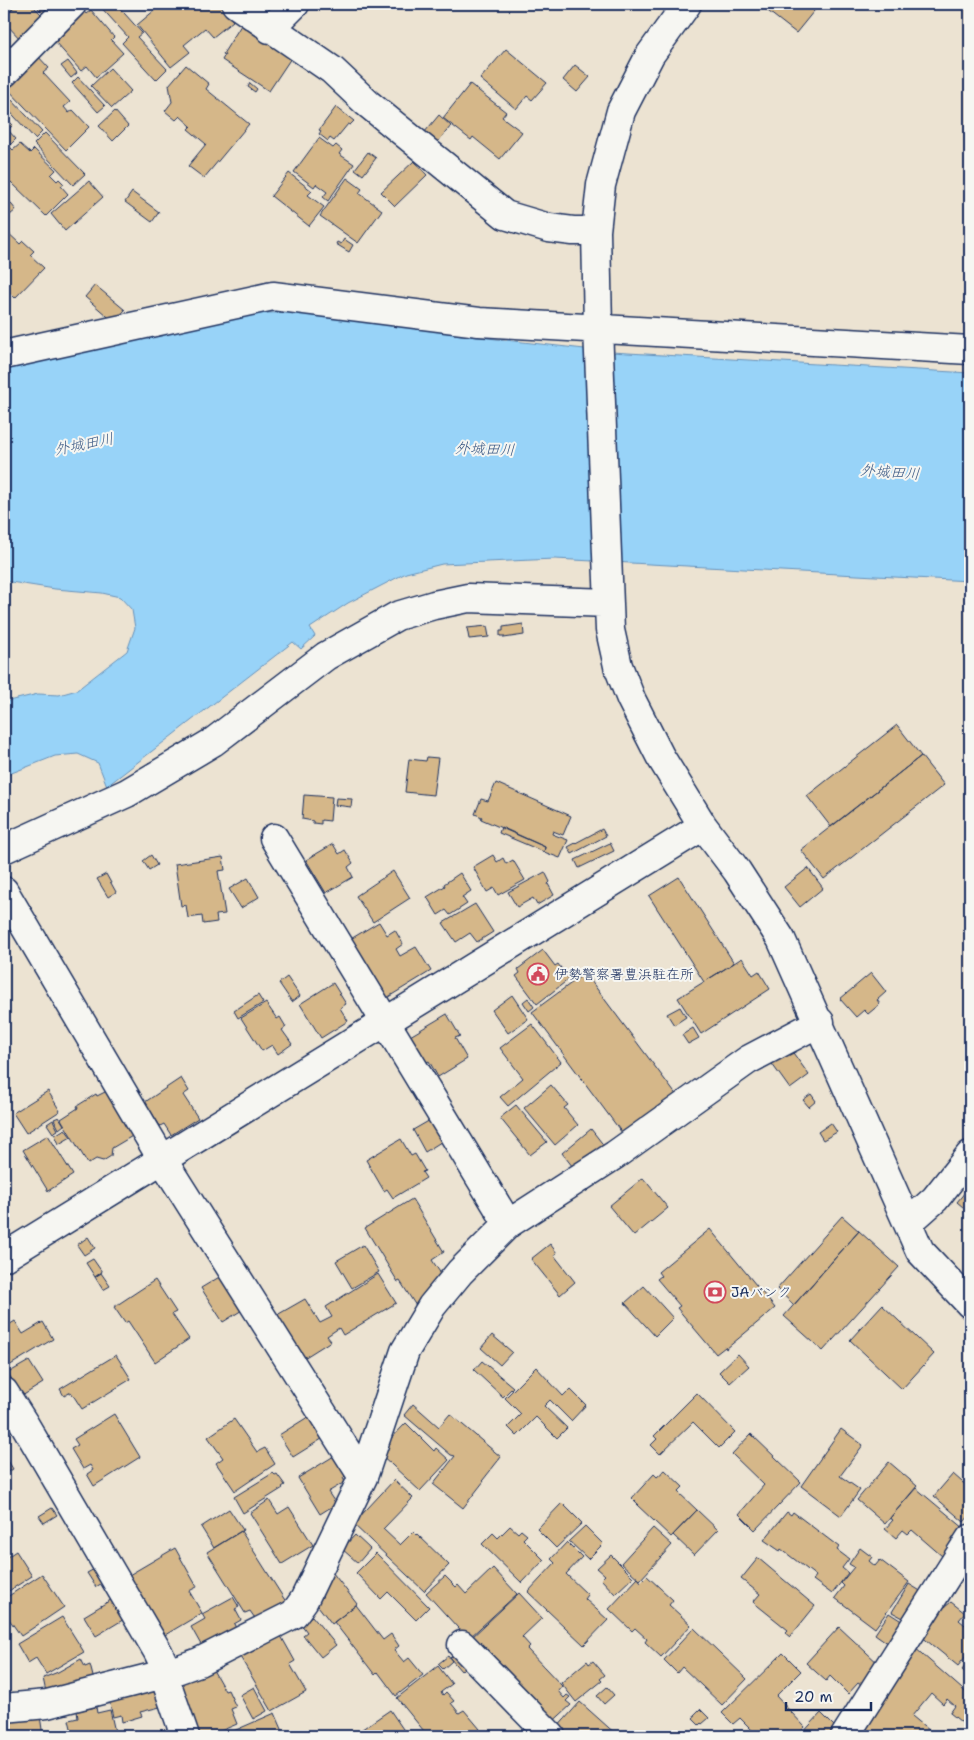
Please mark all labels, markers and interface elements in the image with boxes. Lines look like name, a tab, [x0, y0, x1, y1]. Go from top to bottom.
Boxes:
water label: 外城田川	[53, 428, 115, 460]
water label: 外城田川	[455, 438, 515, 460]
water label: 外城田川	[859, 460, 921, 484]
public building icon: 伊勢警察署豊浜駐在所	[526, 962, 550, 986]
place label: 伊勢警察署豊浜駐在所	[554, 965, 694, 983]
bank icon: JAバンク	[703, 1280, 727, 1304]
place label: JAバンク	[731, 1283, 792, 1301]
scale bar	[786, 1680, 872, 1712]
text: 20 m	[794, 1687, 833, 1707]

